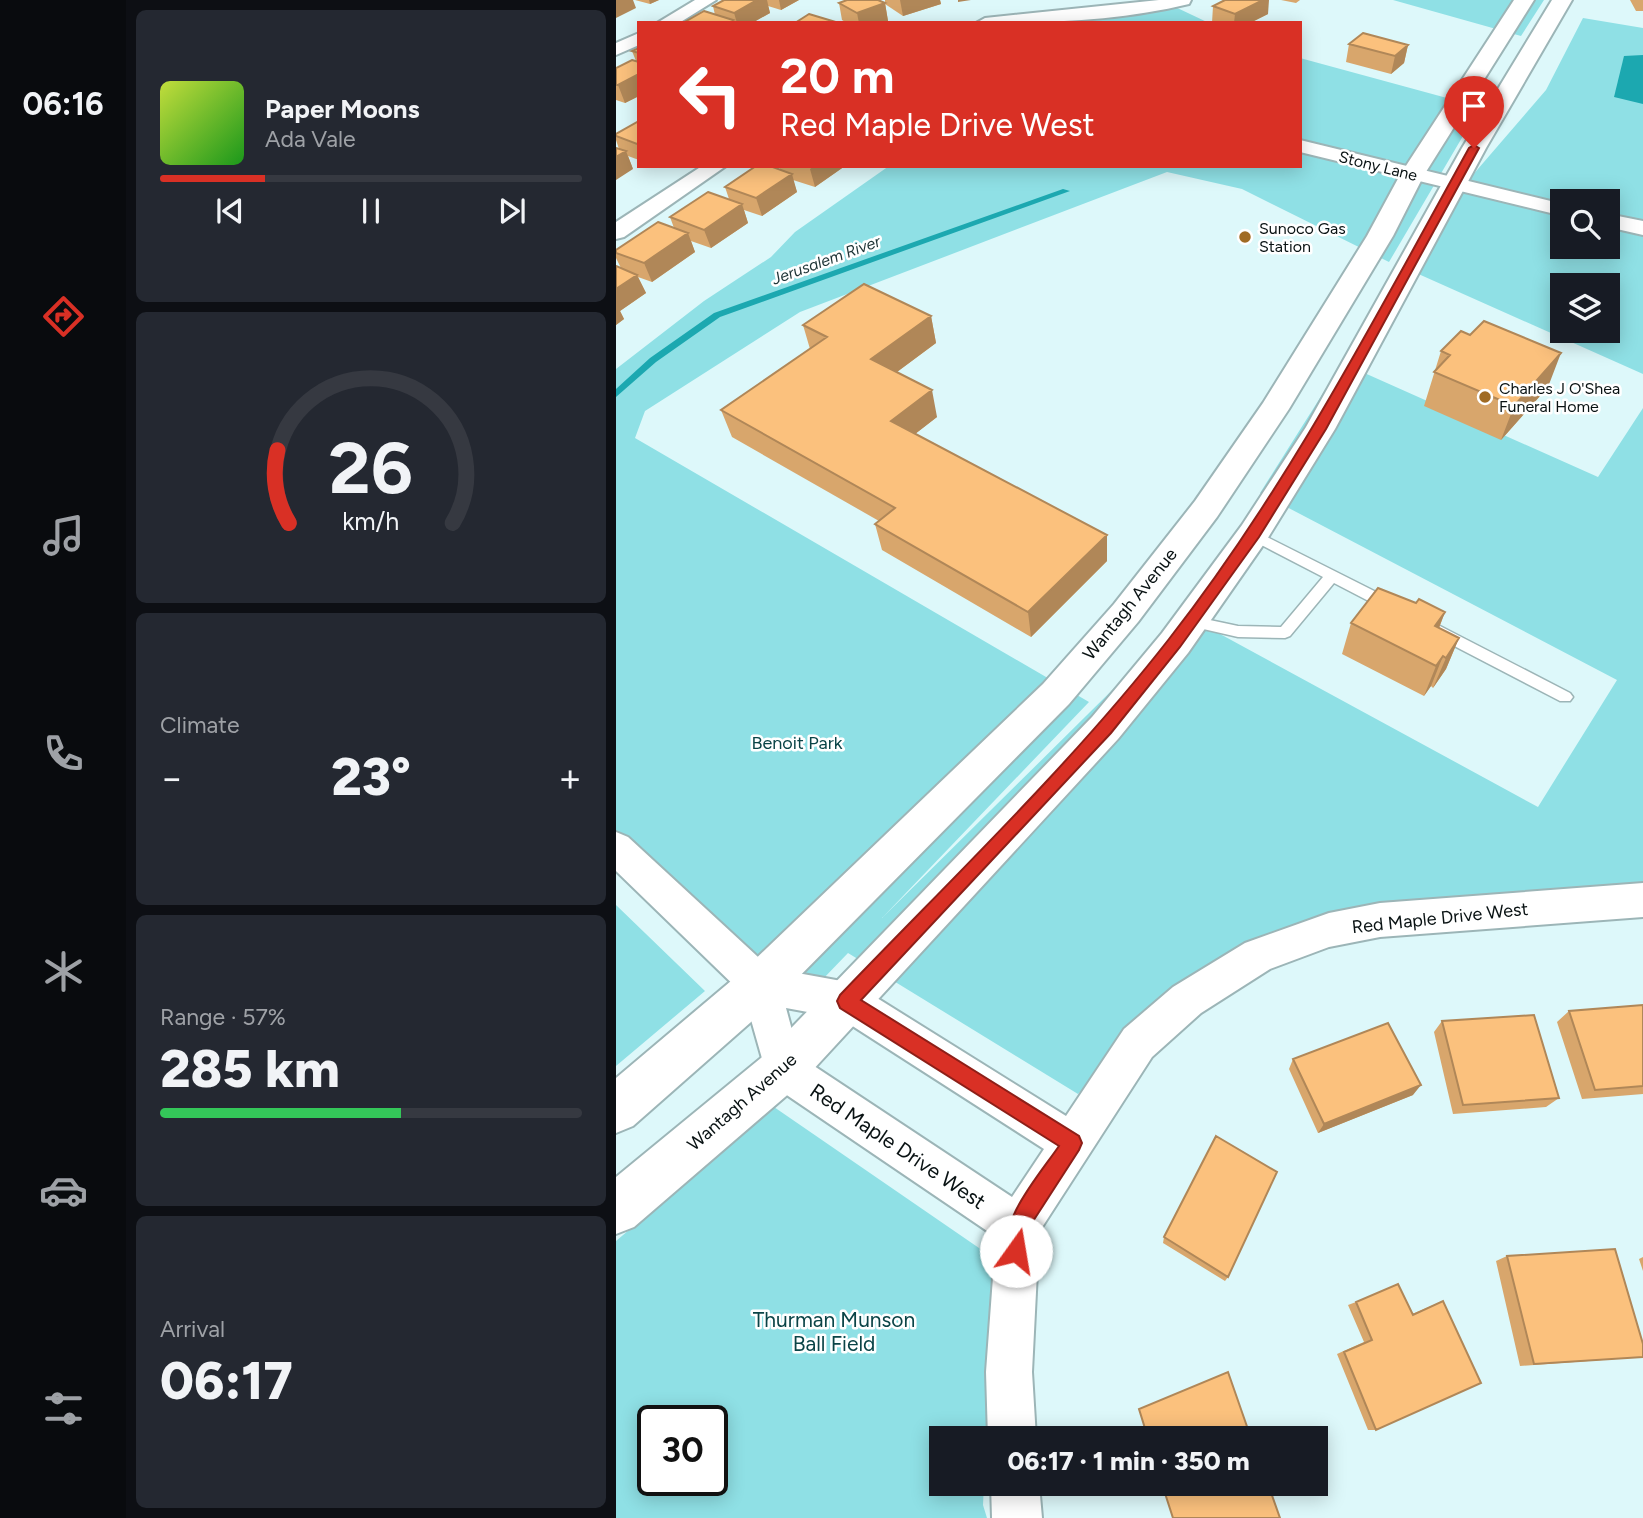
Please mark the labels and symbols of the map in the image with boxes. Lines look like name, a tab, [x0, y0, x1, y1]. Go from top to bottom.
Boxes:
pin	[1444, 76, 1504, 148]
street label: Stony Lane	[1337, 147, 1420, 185]
place label: Sunoco Gas Station	[1259, 219, 1346, 256]
marker: Sunoco Gas Station	[1237, 229, 1253, 245]
water label: Jerusalem River	[768, 231, 883, 289]
place label: Charles J O'Shea Funeral Home	[1499, 379, 1620, 416]
marker: Charles J O'Shea Funeral Home	[1477, 389, 1493, 405]
street label: Wantagh Avenue	[1078, 543, 1182, 664]
park label: Benoit Park	[752, 732, 843, 754]
street label: Red Maple Drive West	[1351, 898, 1529, 938]
street label: Wantagh Avenue	[683, 1048, 801, 1155]
street label: Red Maple Drive West	[805, 1078, 991, 1214]
position arrow	[979, 1214, 1053, 1288]
park label: Thurman Munson Ball Field	[753, 1307, 915, 1356]
speed limit sign: 30	[637, 1405, 728, 1496]

